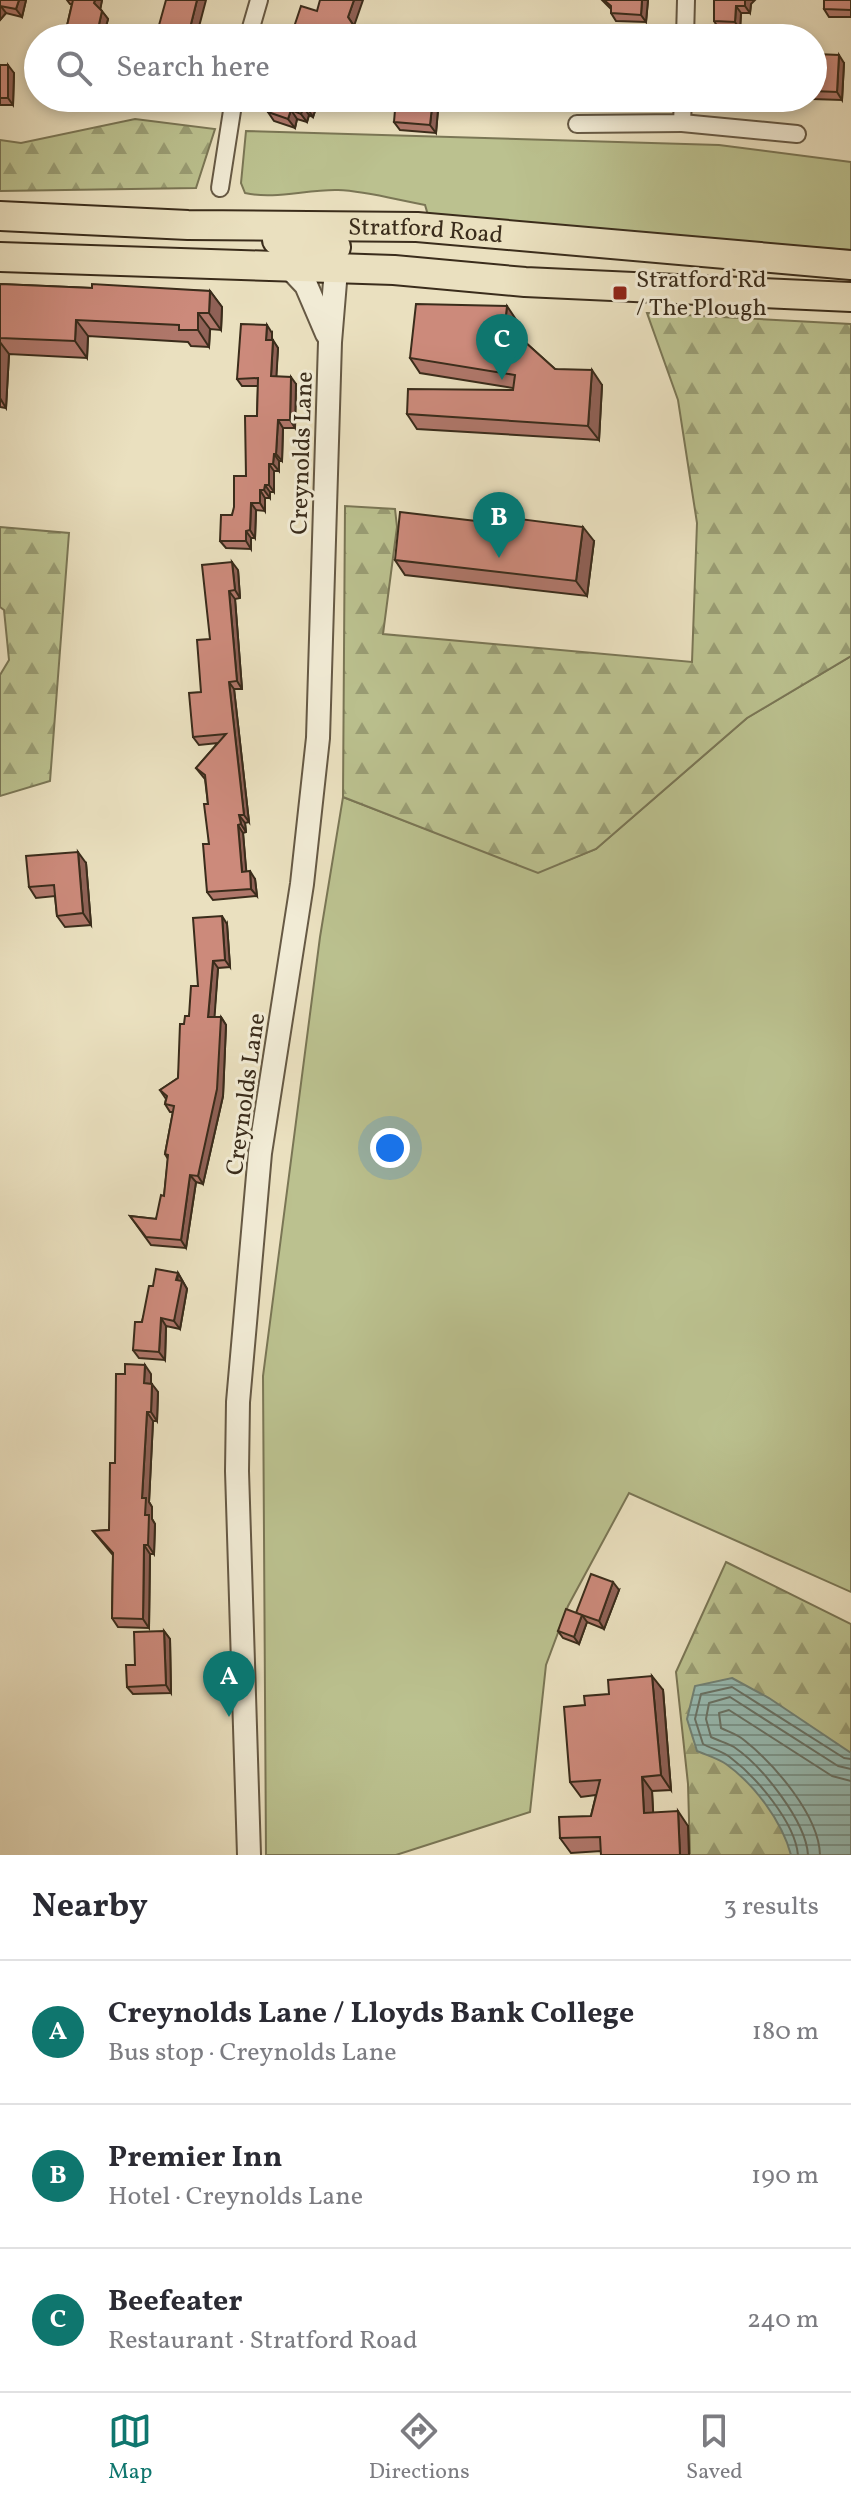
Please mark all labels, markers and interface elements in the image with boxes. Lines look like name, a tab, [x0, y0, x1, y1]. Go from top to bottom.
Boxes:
search box	[24, 24, 827, 112]
icon: search	[52, 46, 96, 90]
text: Search here	[116, 47, 270, 89]
street label: Stratford Road	[348, 211, 504, 253]
place label: Stratford Rd / The Plough	[636, 264, 767, 326]
marker: Stratford Rd / The Plough	[611, 284, 629, 302]
pin: C	[476, 314, 528, 380]
street label: Creynolds Lane	[283, 371, 323, 535]
pin: B	[473, 492, 525, 558]
street label: Creynolds Lane	[219, 1011, 275, 1178]
your location	[370, 1128, 410, 1168]
pin: A	[203, 1651, 255, 1717]
text: Nearby	[32, 1884, 148, 1931]
text: 3 results	[723, 1889, 819, 1925]
text: Creynolds Lane / Lloyds Bank College	[108, 1993, 634, 2035]
text: A	[49, 2014, 67, 2050]
text: 180 m	[752, 2014, 819, 2050]
text: Bus stop · Creynolds Lane	[108, 2035, 397, 2071]
text: Premier Inn	[108, 2137, 282, 2179]
text: B	[49, 2158, 67, 2194]
text: 190 m	[751, 2158, 819, 2194]
text: Hotel · Creynolds Lane	[108, 2179, 363, 2215]
text: Beefeater	[108, 2281, 243, 2323]
text: C	[50, 2302, 66, 2338]
text: 240 m	[747, 2302, 819, 2338]
text: Restaurant · Stratford Road	[108, 2323, 418, 2359]
tab: Map	[108, 2409, 152, 2488]
tab: Directions	[369, 2409, 470, 2488]
tab: Saved	[686, 2409, 743, 2488]

